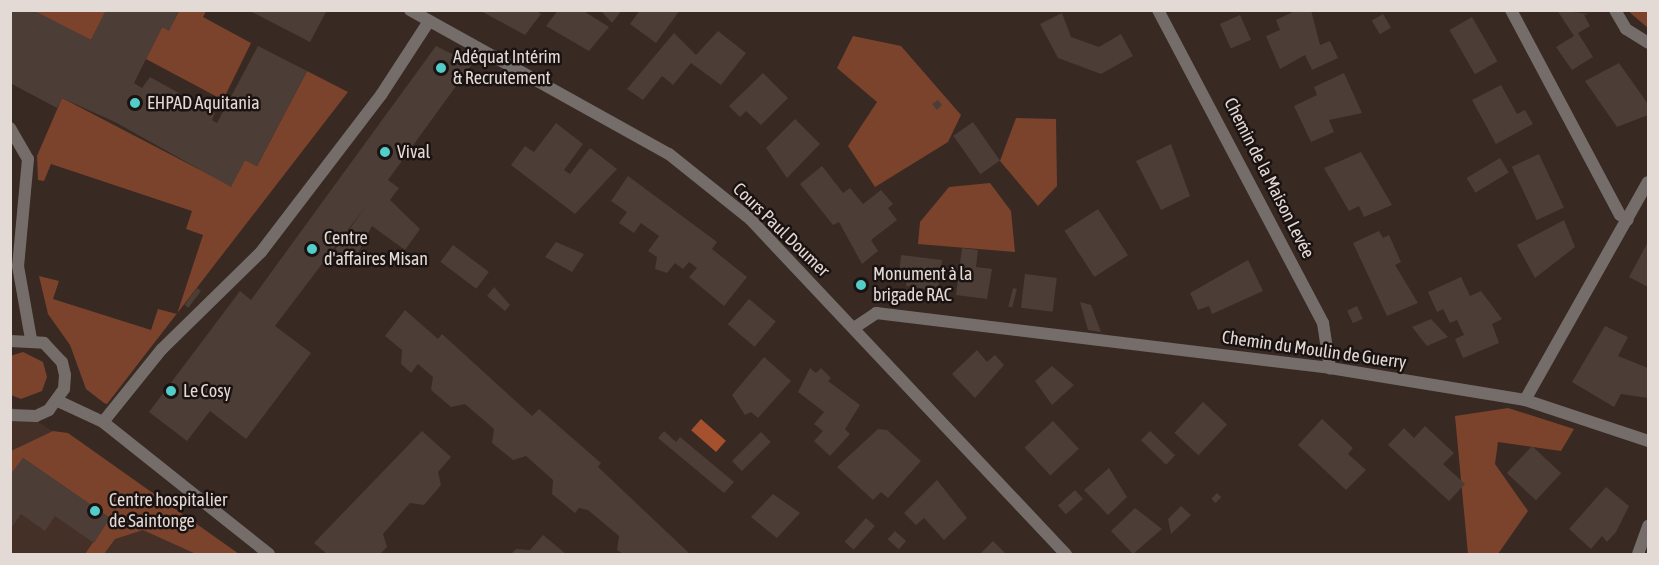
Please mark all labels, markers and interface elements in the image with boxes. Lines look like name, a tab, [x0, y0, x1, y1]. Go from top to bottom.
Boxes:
place label: Adéquat Intérim & Recrutement	[453, 47, 561, 90]
marker: Adéquat Intérim & Recrutement	[434, 61, 448, 75]
place label: EHPAD Aquitania	[147, 92, 260, 114]
street label: Chemin de la Maison Levée	[1219, 94, 1319, 262]
marker: EHPAD Aquitania	[128, 96, 142, 110]
place label: Vival	[397, 141, 430, 163]
marker: Vival	[378, 145, 392, 159]
street label: Cours Paul Doumer	[728, 179, 834, 281]
place label: Centre d'affaires Misan	[324, 228, 428, 270]
marker: Centre d'affaires Misan	[305, 242, 319, 256]
place label: Monument à la brigade RAC	[873, 264, 972, 306]
marker: Monument à la brigade RAC	[854, 278, 868, 292]
street label: Chemin du Moulin de Guerry	[1220, 326, 1408, 374]
place label: Le Cosy	[183, 380, 231, 402]
marker: Le Cosy	[164, 384, 178, 398]
place label: Centre hospitalier de Saintonge	[109, 490, 227, 532]
marker: Centre hospitalier de Saintonge	[86, 502, 104, 520]

